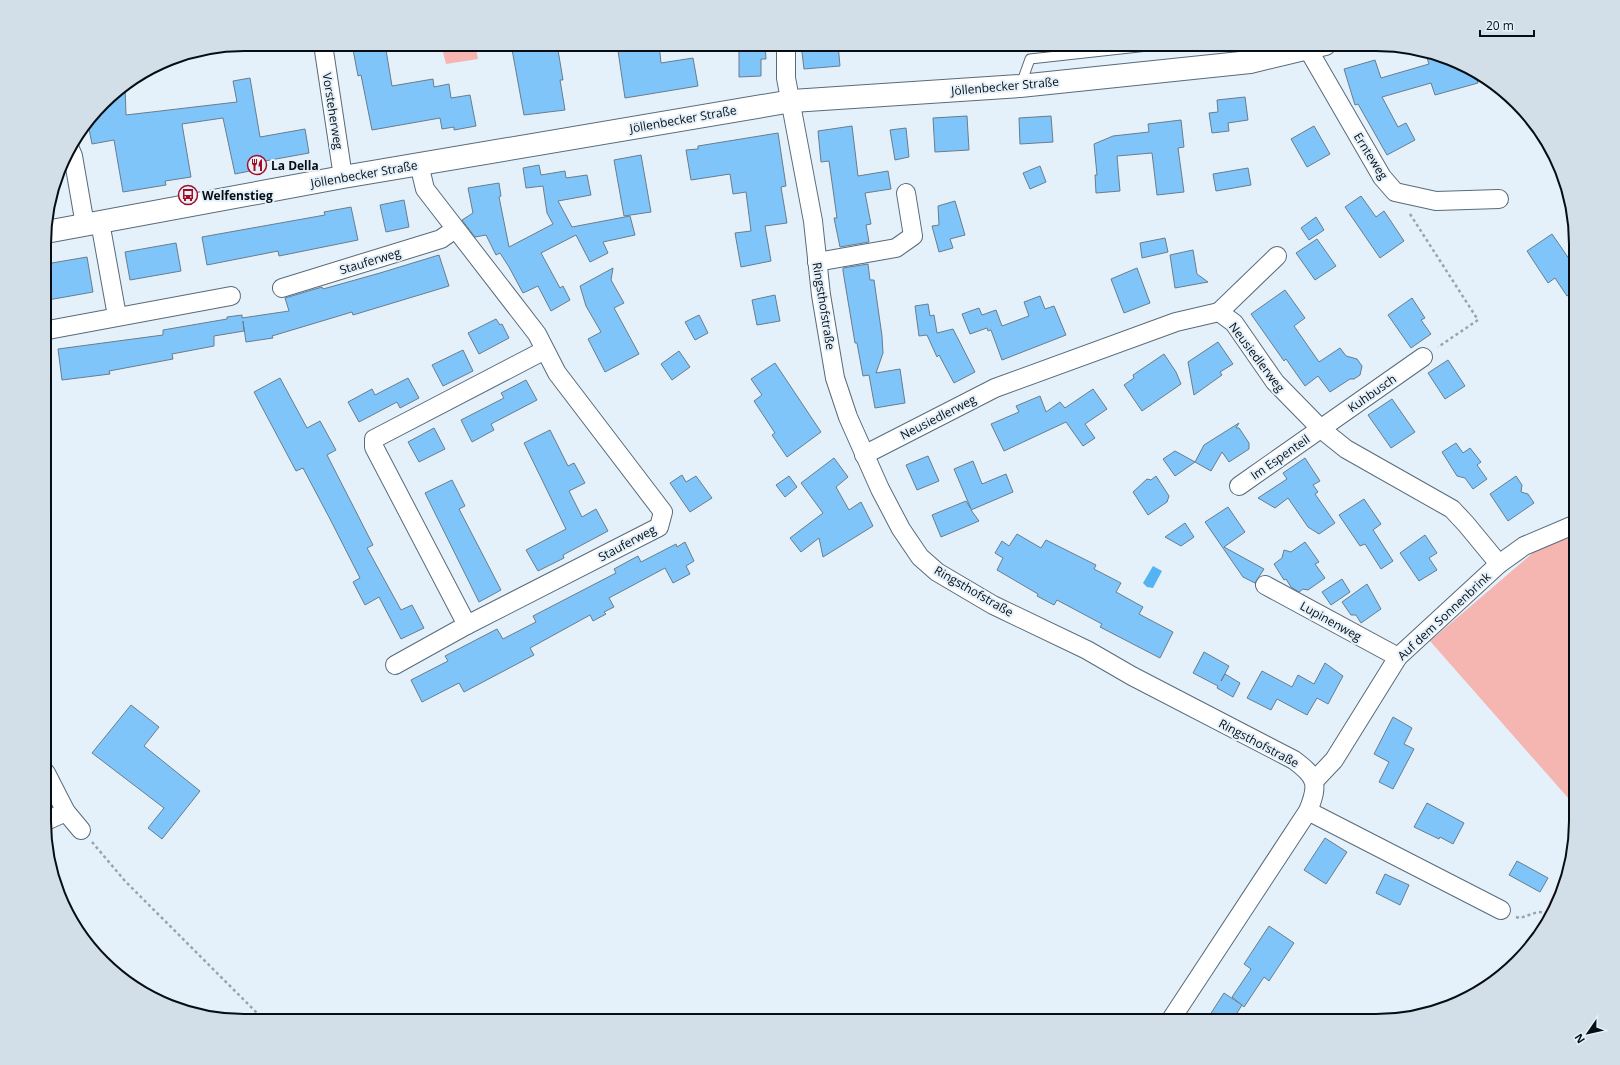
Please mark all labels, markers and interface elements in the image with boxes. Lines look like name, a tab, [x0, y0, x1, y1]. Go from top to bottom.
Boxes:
scale bar	[1480, 12, 1534, 38]
text: 20 m	[1486, 17, 1514, 34]
street label: Vorsteherweg	[319, 71, 348, 151]
street label: Jöllenbecker Straße	[949, 73, 1060, 99]
street label: Jöllenbecker Straße	[627, 101, 738, 137]
street label: Ernteweg	[1350, 129, 1392, 183]
restaurant icon: La Della	[246, 154, 268, 176]
street label: Jöllenbecker Straße	[308, 156, 419, 192]
place label: La Della	[271, 157, 319, 174]
bus stop icon: Welfenstieg	[177, 184, 199, 206]
place label: Welfenstieg	[202, 187, 273, 204]
street label: Stauferweg	[337, 244, 403, 278]
street label: Ringsthofstraße	[809, 261, 839, 351]
street label: Neusiedlerweg	[1225, 319, 1289, 396]
street label: Kuhbusch	[1344, 370, 1400, 416]
street label: Neusiedlerweg	[897, 390, 979, 443]
street label: Im Espenteil	[1247, 430, 1313, 484]
street label: Stauferweg	[595, 520, 659, 565]
street label: Ringsthofstraße	[931, 561, 1017, 621]
street label: Auf dem Sonnenbrink	[1394, 568, 1495, 664]
street label: Lupinenweg	[1297, 597, 1365, 645]
street label: Ringsthofstraße	[1216, 715, 1302, 771]
north arrow	[1568, 1013, 1608, 1053]
text: N	[1571, 1031, 1588, 1047]

